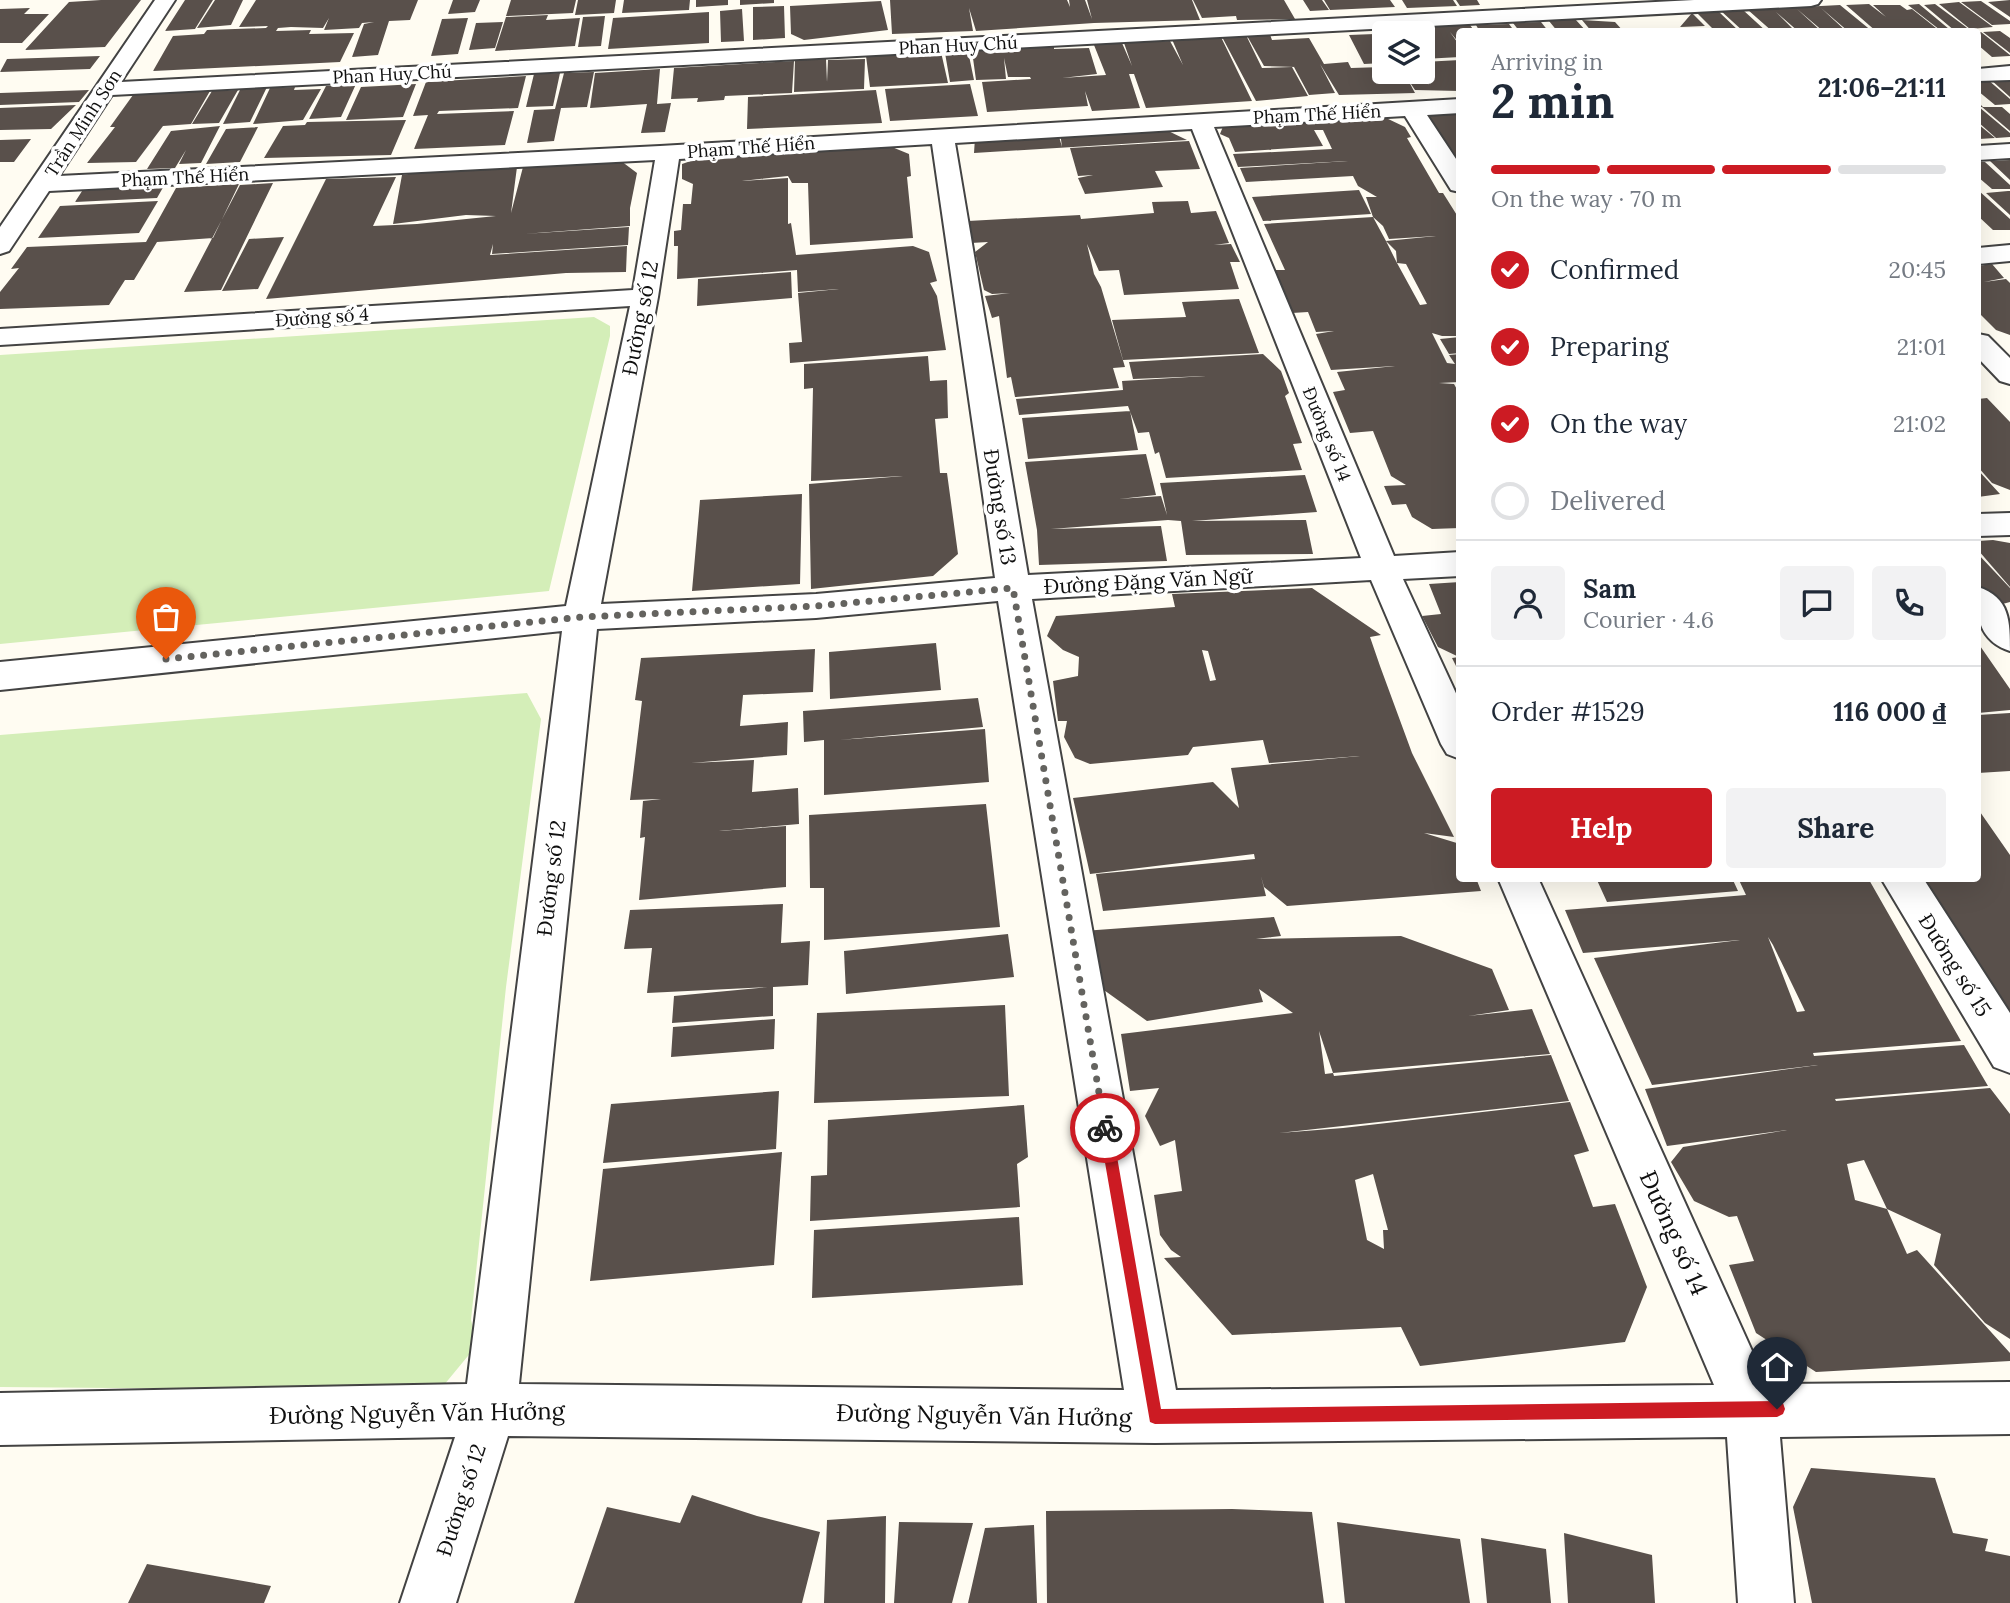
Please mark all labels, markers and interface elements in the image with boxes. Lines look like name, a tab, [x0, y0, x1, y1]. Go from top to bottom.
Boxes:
map controls	[1372, 21, 1435, 84]
button: layers	[1372, 21, 1435, 84]
street label: Phan Huy Chú	[898, 30, 1018, 60]
text: Arriving in	[1491, 47, 1603, 76]
street label: Phan Huy Chú	[332, 59, 452, 89]
street label: Trần Minh Sơn	[40, 65, 126, 181]
text: 21:06–21:11	[1818, 71, 1946, 104]
text: 2 min	[1491, 72, 1614, 131]
street label: Phạm Thế Hiển	[1252, 99, 1382, 129]
street label: Phạm Thế Hiển	[686, 131, 816, 163]
street label: Phạm Thế Hiển	[120, 162, 250, 192]
text: On the way · 70 m	[1491, 184, 1682, 213]
icon: check	[1491, 251, 1529, 289]
text: Confirmed	[1550, 253, 1679, 286]
text: 20:45	[1889, 255, 1946, 284]
street label: Đường số 12	[616, 258, 664, 378]
street label: Đường số 4	[274, 302, 370, 332]
icon: check	[1491, 328, 1529, 366]
text: Preparing	[1550, 330, 1669, 363]
text: 21:01	[1897, 332, 1946, 361]
street label: Đường số 14	[1298, 383, 1357, 485]
icon: check	[1491, 405, 1529, 443]
text: On the way	[1550, 407, 1687, 440]
text: 21:02	[1893, 409, 1946, 438]
street label: Đường số 13	[977, 447, 1023, 567]
text: Delivered	[1550, 484, 1666, 517]
street label: Đường Đặng Văn Ngữ	[1043, 562, 1255, 600]
button: person	[1491, 566, 1565, 640]
button: chat	[1780, 566, 1854, 640]
button: phone	[1872, 566, 1946, 640]
text: Sam	[1583, 572, 1636, 605]
pin	[136, 587, 196, 659]
icon: bag	[147, 598, 185, 636]
text: Courier · 4.6	[1583, 605, 1714, 634]
text: Order #1529	[1491, 695, 1645, 728]
text: 116 000 ₫	[1833, 695, 1946, 728]
button: Help	[1491, 788, 1712, 868]
button: Share	[1726, 788, 1946, 868]
street label: Đường số 12	[530, 818, 572, 938]
street label: Đường số 15	[1913, 908, 1997, 1022]
courier	[1070, 1093, 1140, 1163]
icon: bike	[1086, 1109, 1124, 1147]
street label: Đường số 14	[1633, 1166, 1715, 1300]
pin	[1747, 1337, 1807, 1409]
icon: home	[1758, 1348, 1796, 1386]
street label: Đường Nguyễn Văn Hưởng	[269, 1395, 566, 1431]
street label: Đường Nguyễn Văn Hưởng	[836, 1397, 1133, 1433]
street label: Đường số 12	[430, 1440, 492, 1560]

